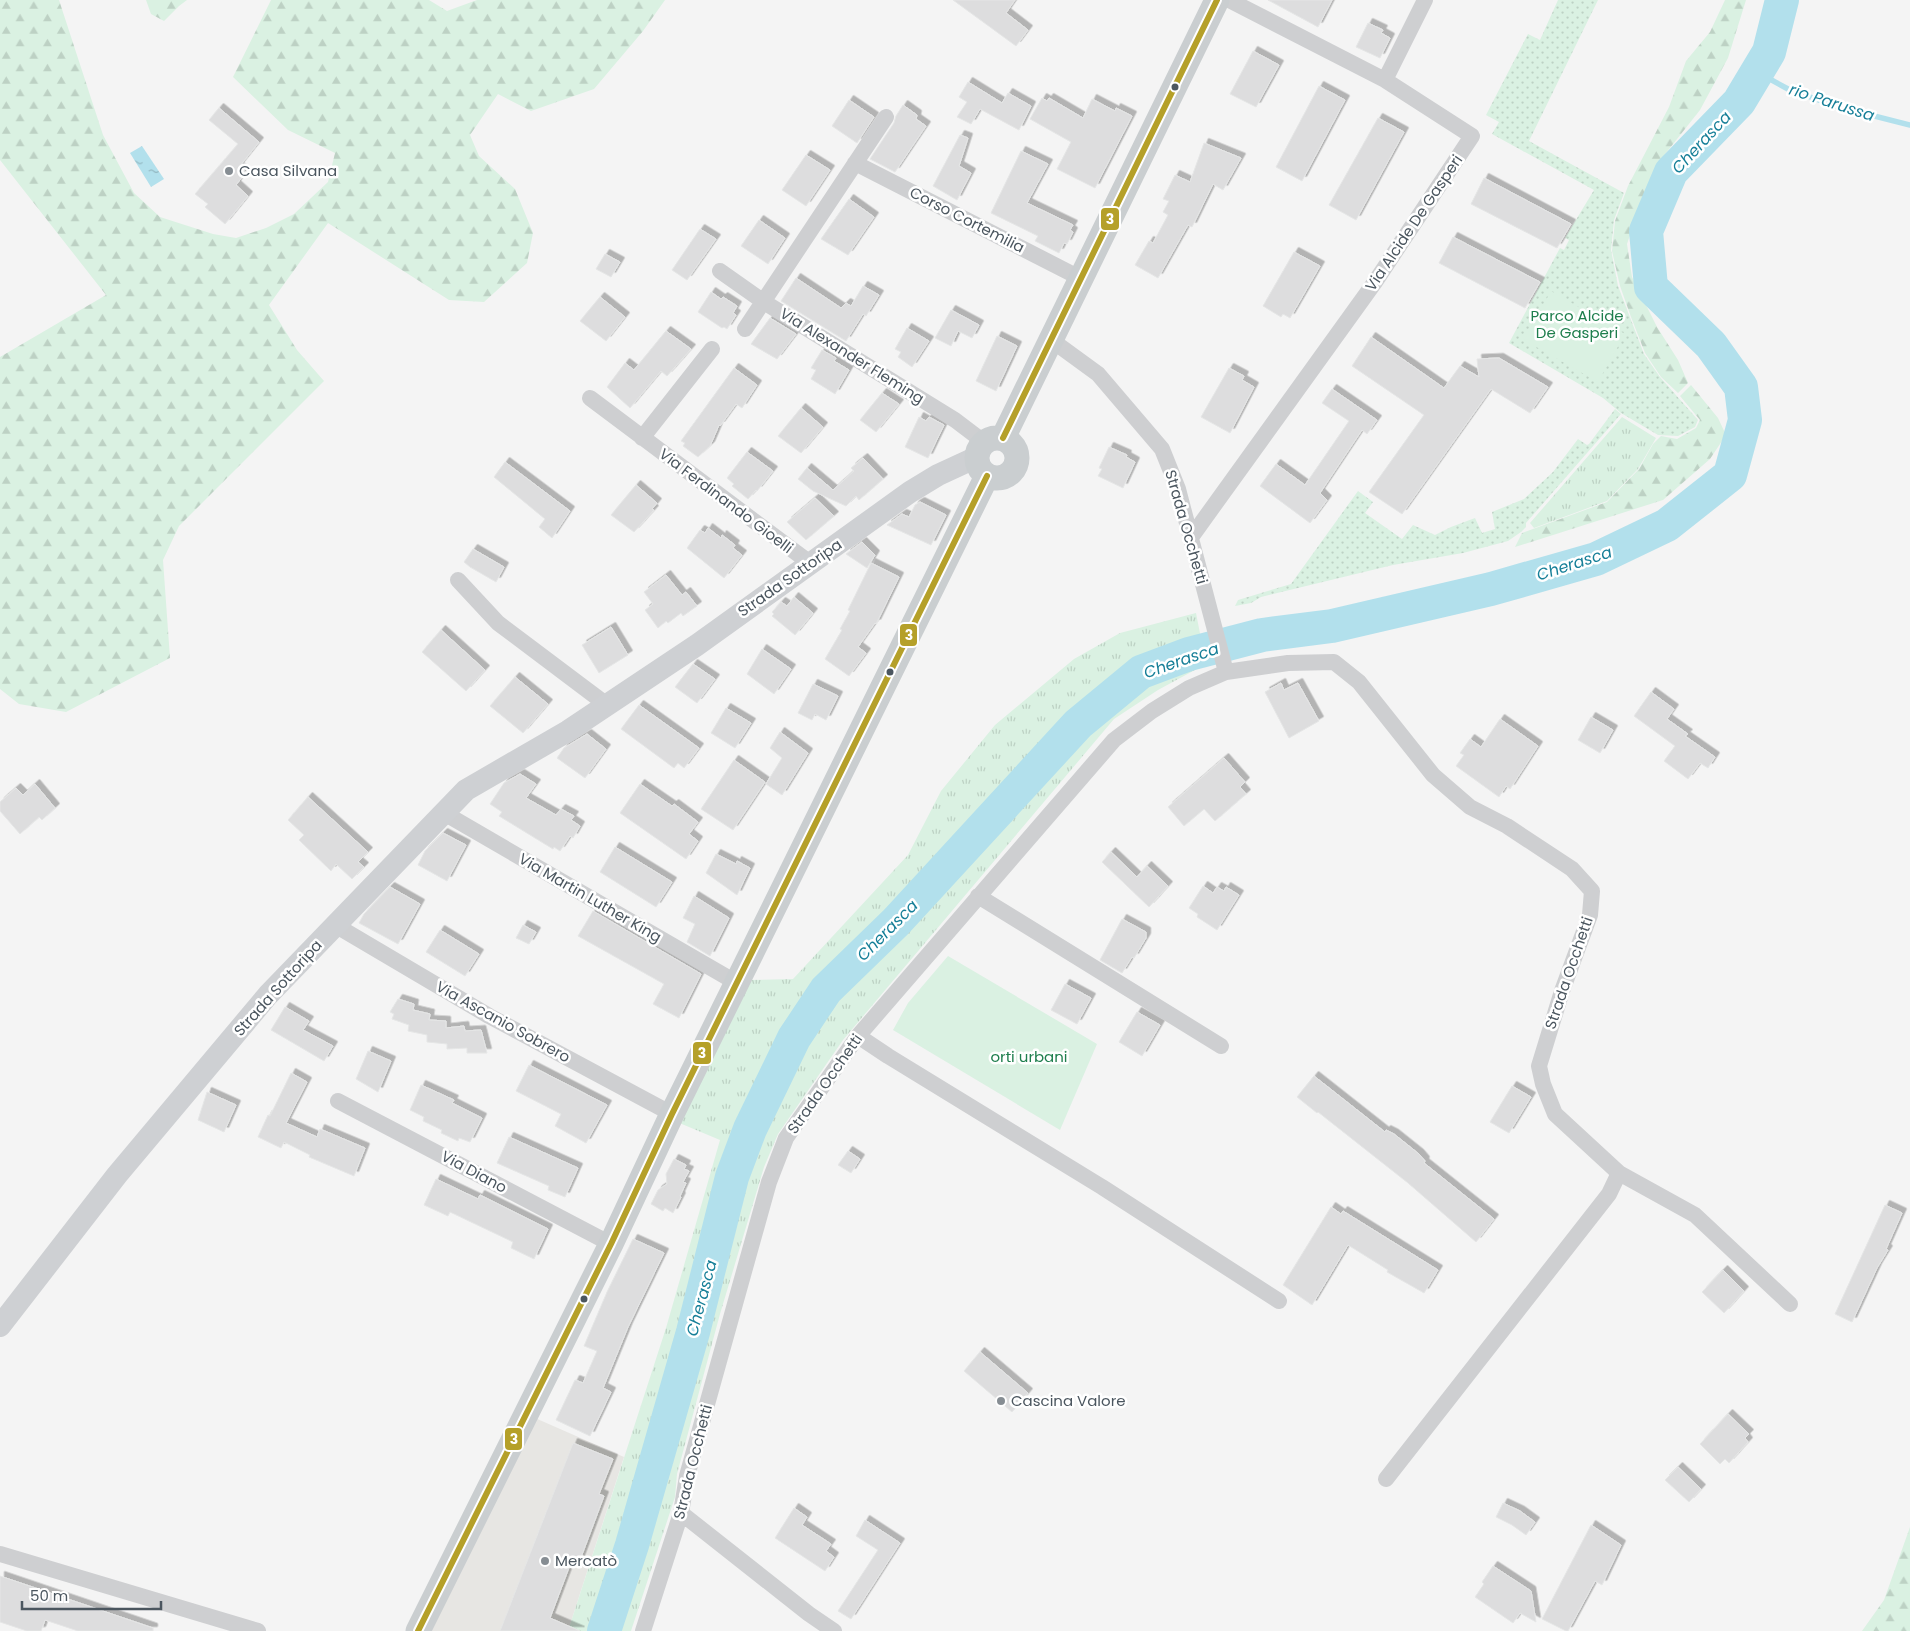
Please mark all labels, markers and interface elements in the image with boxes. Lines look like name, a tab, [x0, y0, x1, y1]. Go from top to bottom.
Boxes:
water label: rio Parussa	[1786, 78, 1878, 127]
unlabelled marker	[1170, 82, 1180, 92]
water label: Cherasca	[1666, 106, 1737, 179]
street label: Via Alcide De Gasperi	[1360, 150, 1467, 295]
place label: Casa Silvana	[239, 160, 337, 181]
marker: Casa Silvana	[223, 165, 235, 177]
street label: Corso Cortemilia	[906, 182, 1028, 258]
line badge: 3	[1100, 207, 1120, 231]
text: 3	[1106, 209, 1114, 229]
street label: Via Alexander Fleming	[776, 303, 928, 409]
park label: Parco Alcide De Gasperi	[1530, 305, 1624, 343]
street label: Via Ferdinando Gioelli	[655, 443, 798, 558]
street label: Strada Occhetti	[1160, 467, 1213, 586]
street label: Strada Sottoripa	[733, 534, 846, 621]
water label: Cherasca	[1533, 540, 1615, 586]
line badge: 3	[899, 623, 918, 647]
text: 3	[905, 625, 913, 645]
water label: Cherasca	[1140, 637, 1222, 684]
unlabelled marker	[885, 667, 895, 677]
street label: Via Martin Luther King	[515, 848, 666, 947]
water label: Cherasca	[852, 894, 923, 966]
street label: Strada Occhetti	[1539, 914, 1598, 1032]
street label: Strada Sottoripa	[229, 935, 327, 1040]
street label: Via Ascanio Sobrero	[432, 976, 574, 1067]
street label: Strada Occhetti	[782, 1029, 867, 1138]
line badge: 3	[692, 1041, 712, 1065]
text: 3	[698, 1043, 706, 1063]
park label: orti urbani	[990, 1046, 1068, 1067]
street label: Via Diano	[438, 1145, 511, 1198]
water label: Cherasca	[680, 1257, 723, 1339]
unlabelled marker	[579, 1294, 589, 1304]
place label: Cascina Valore	[1011, 1390, 1126, 1411]
marker: Cascina Valore	[995, 1395, 1007, 1407]
street label: Strada Occhetti	[668, 1402, 717, 1522]
line badge: 3	[504, 1427, 523, 1451]
text: 3	[510, 1429, 518, 1449]
place label: Mercatò	[555, 1550, 617, 1571]
marker: Mercatò	[539, 1555, 551, 1567]
scale bar	[22, 1578, 161, 1610]
text: 50 m	[30, 1585, 68, 1606]

